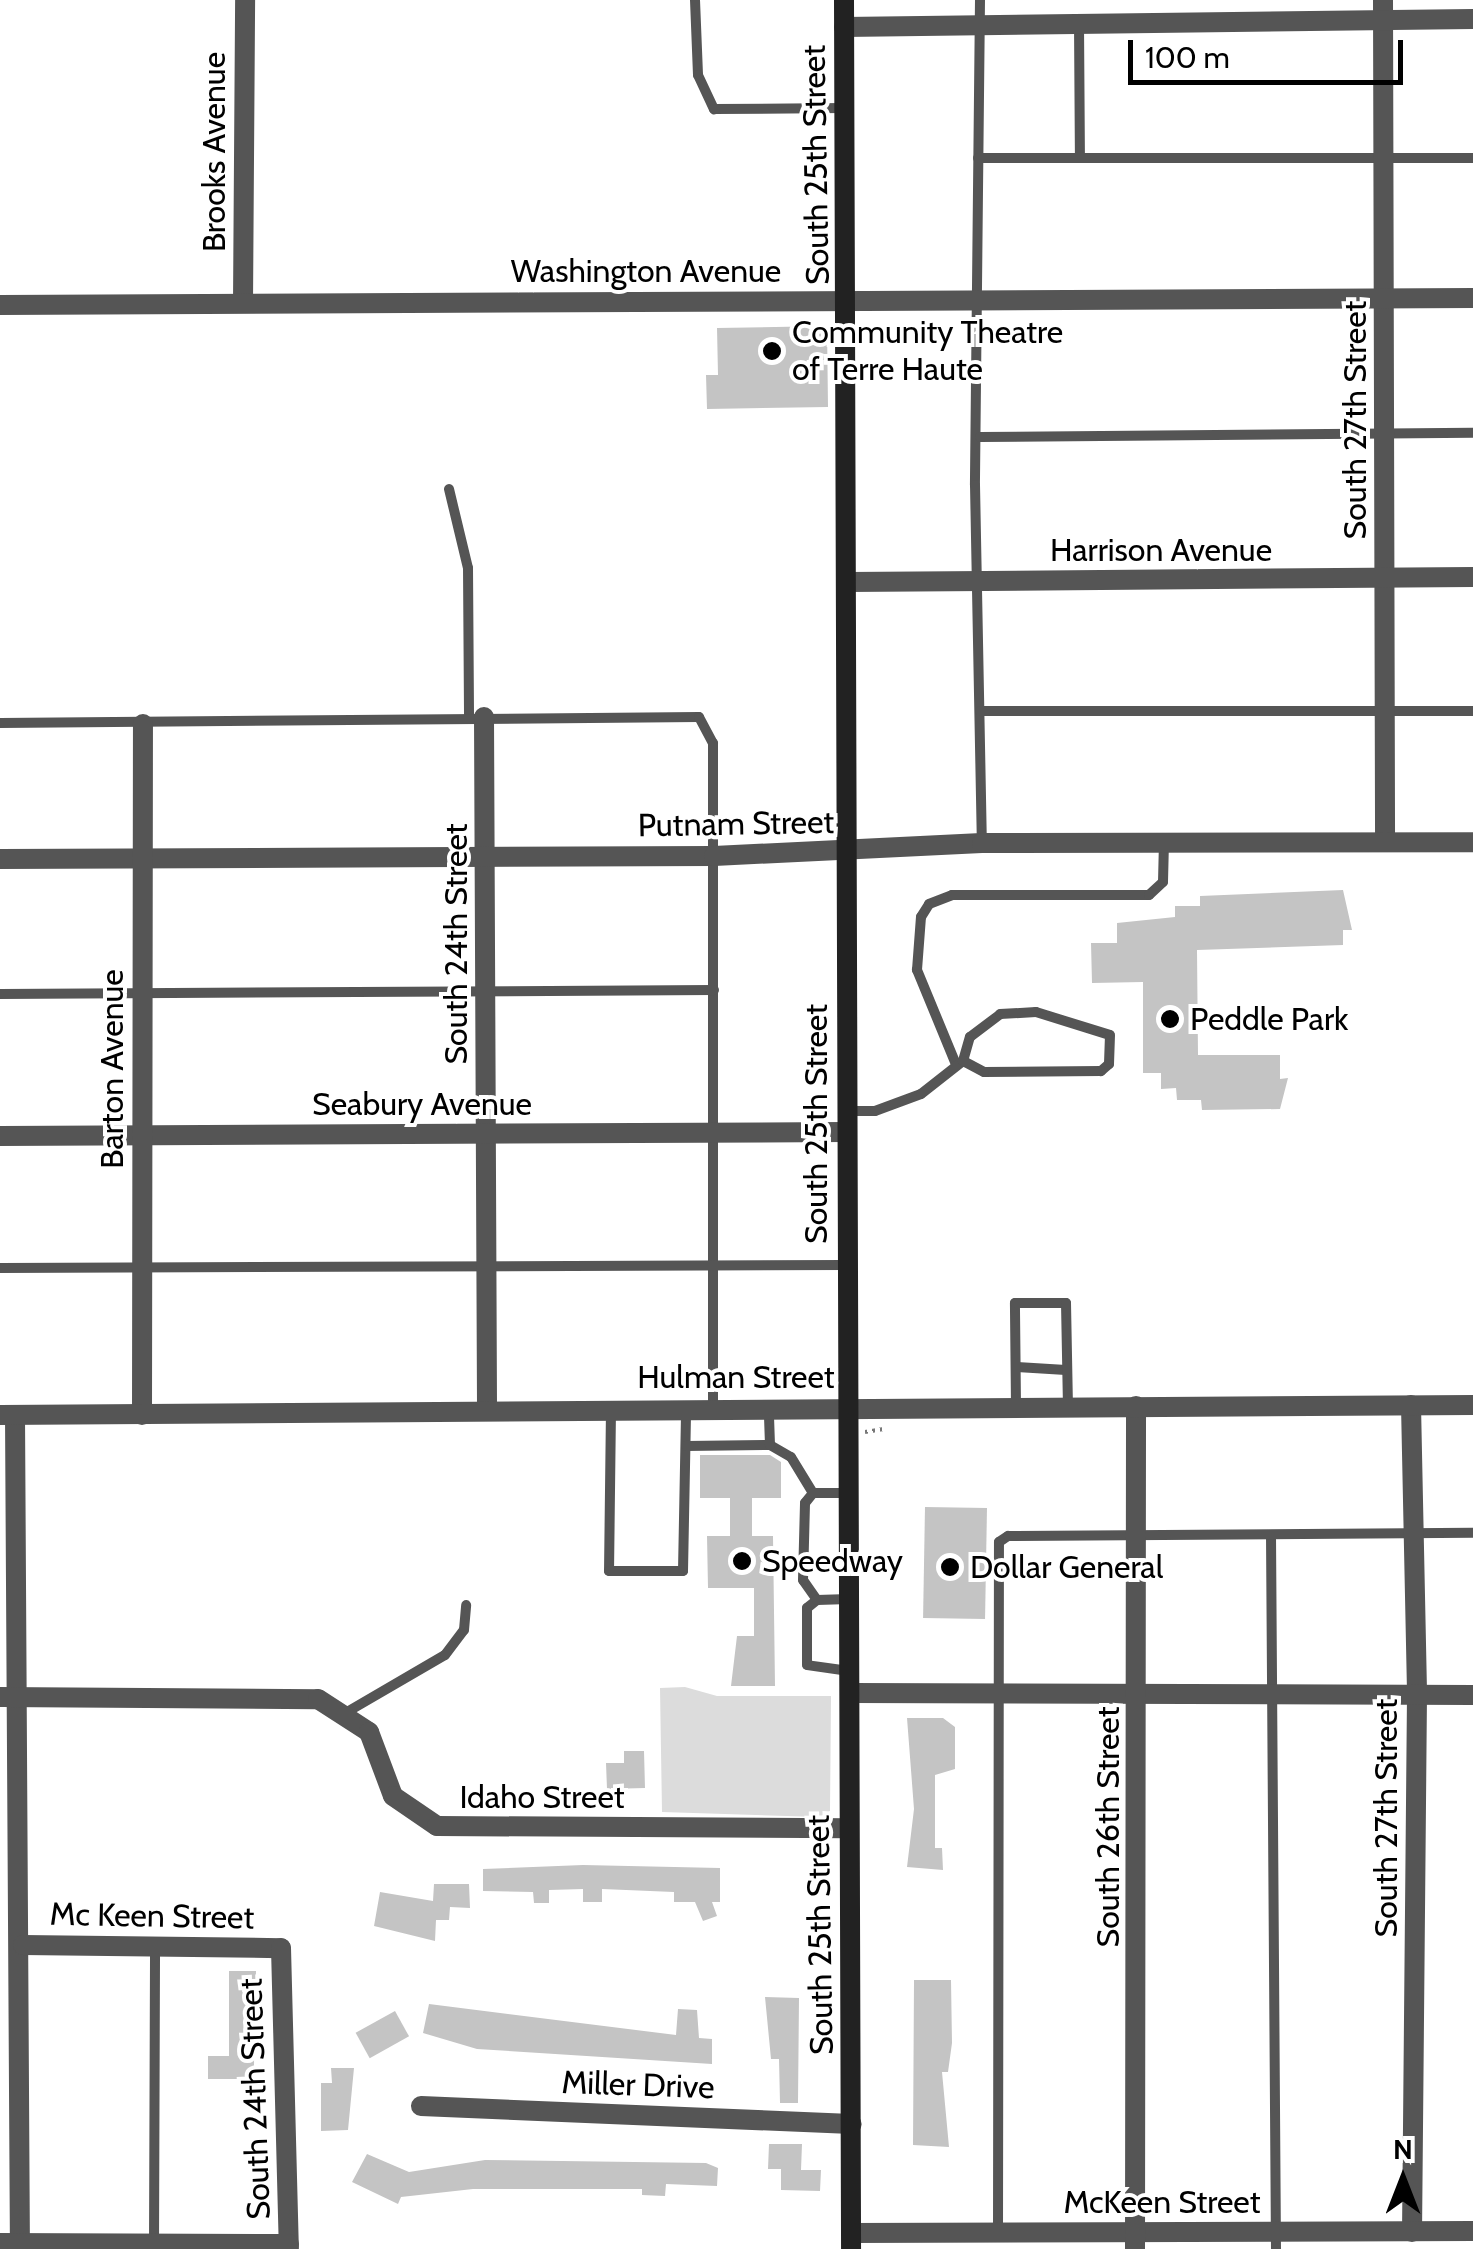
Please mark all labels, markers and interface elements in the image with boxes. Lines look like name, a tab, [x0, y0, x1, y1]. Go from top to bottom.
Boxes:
scale bar	[1133, 20, 1408, 82]
text: 100 m	[1145, 39, 1230, 76]
street label: South 25th Street	[795, 45, 837, 285]
street label: Brooks Avenue	[195, 52, 233, 252]
street label: Washington Avenue	[511, 252, 781, 290]
street label: South 27th Street	[1336, 301, 1374, 539]
place label: Community Theatre of Terre Haute	[792, 314, 1063, 389]
marker: Community Theatre of Terre Haute	[761, 340, 783, 362]
street label: Harrison Avenue	[1050, 531, 1272, 569]
street label: Putnam Street	[637, 803, 835, 845]
street label: South 24th Street	[437, 823, 475, 1065]
street label: Barton Avenue	[93, 969, 131, 1169]
place label: Peddle Park	[1190, 1000, 1348, 1038]
street label: South 25th Street	[797, 1004, 835, 1244]
marker: Peddle Park	[1159, 1008, 1181, 1030]
street label: Seabury Avenue	[312, 1085, 532, 1123]
street label: Hulman Street	[637, 1358, 835, 1396]
place label: Speedway	[762, 1542, 903, 1580]
place label: Dollar General	[970, 1548, 1163, 1586]
marker: Speedway	[731, 1550, 753, 1572]
marker: Dollar General	[939, 1556, 961, 1578]
street label: South 27th Street	[1367, 1699, 1405, 1937]
street label: South 26th Street	[1089, 1707, 1127, 1947]
street label: Idaho Street	[459, 1778, 625, 1816]
street label: South 25th Street	[799, 1815, 841, 2055]
street label: Mc Keen Street	[49, 1895, 255, 1937]
street label: South 24th Street	[232, 1978, 278, 2220]
street label: Miller Drive	[561, 2063, 715, 2107]
north arrow	[1353, 2129, 1453, 2229]
text: N	[1393, 2132, 1413, 2166]
street label: McKeen Street	[1064, 2183, 1260, 2221]

